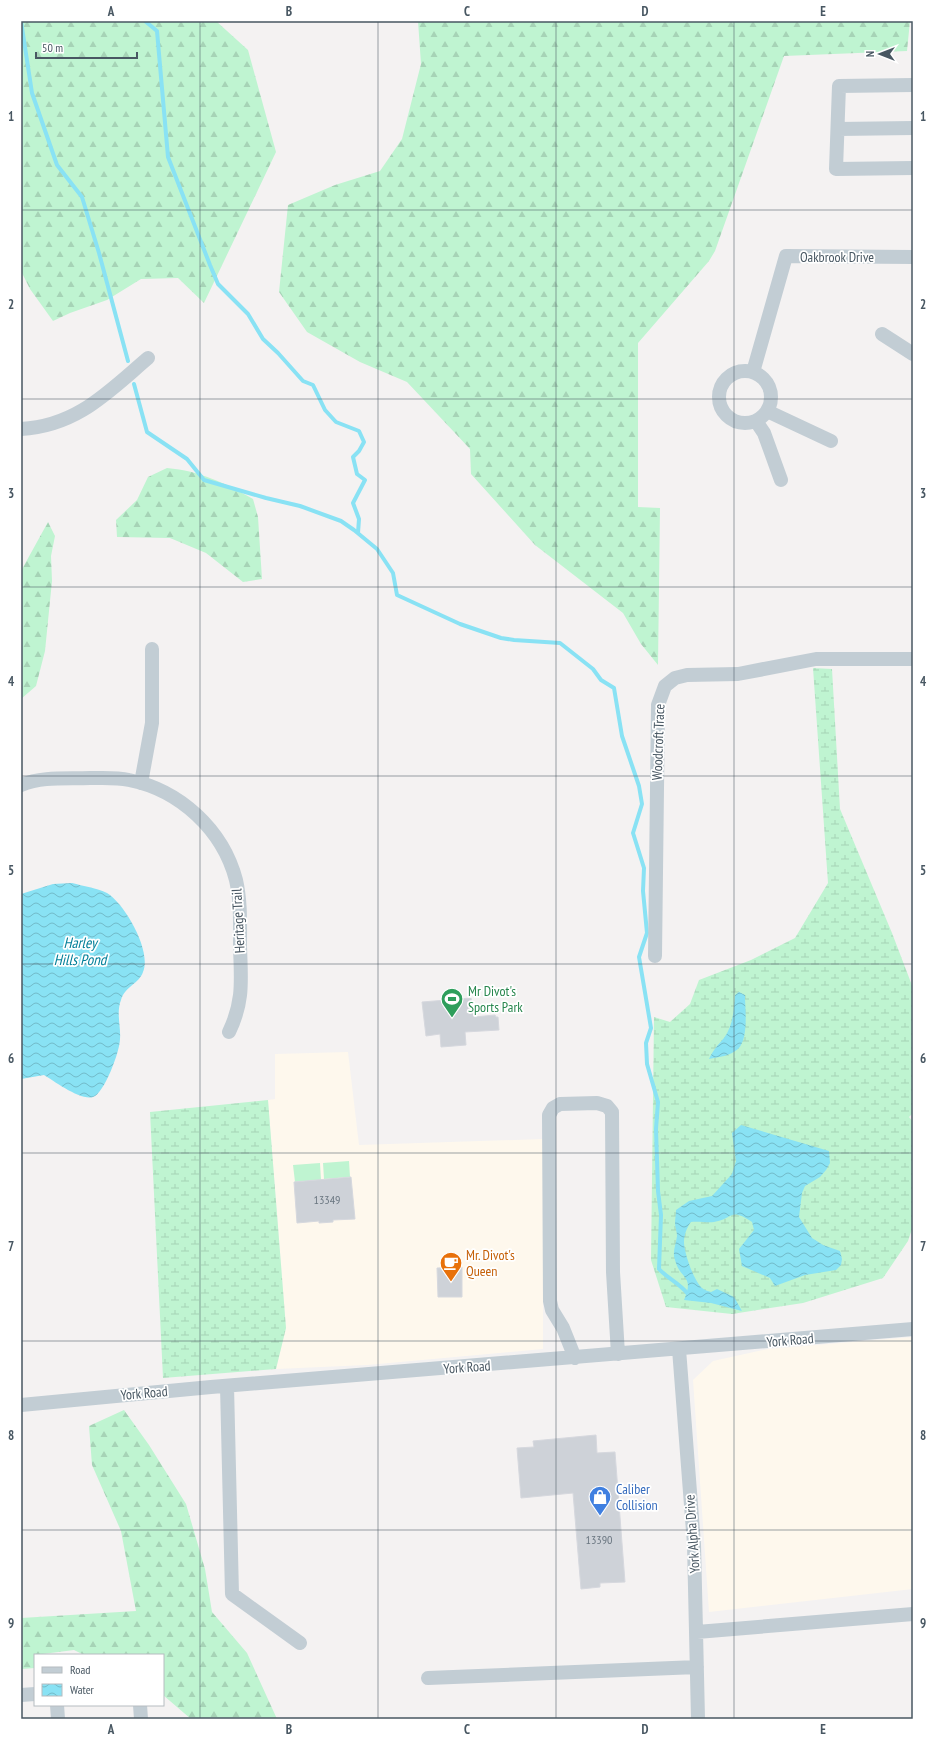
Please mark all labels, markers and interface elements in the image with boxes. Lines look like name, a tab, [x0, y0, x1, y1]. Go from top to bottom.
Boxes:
text: A	[107, 3, 115, 20]
text: B	[286, 3, 292, 20]
text: C	[464, 3, 470, 20]
text: D	[642, 3, 649, 20]
text: E	[820, 3, 826, 20]
scale bar	[36, 34, 137, 60]
north arrow	[860, 34, 900, 74]
text: 50 m	[42, 40, 63, 55]
text: N	[863, 51, 877, 57]
text: 1	[8, 108, 14, 125]
text: 1	[920, 108, 926, 125]
street label: Oakbrook Drive	[800, 248, 874, 266]
text: 2	[8, 296, 14, 313]
text: 2	[920, 296, 926, 313]
text: 3	[8, 485, 14, 502]
text: 3	[920, 485, 926, 502]
text: 4	[8, 673, 15, 690]
text: 4	[920, 673, 927, 690]
street label: Woodcroft Trace	[648, 703, 668, 781]
text: 5	[8, 862, 14, 879]
text: 5	[920, 862, 926, 879]
street label: Heritage Trail	[227, 887, 249, 954]
water label: Harley Hills Pond	[54, 933, 109, 969]
place label: Mr Divot's Sports Park	[468, 982, 523, 1016]
sports icon: Mr Divot's Sports Park	[439, 986, 465, 1019]
text: 6	[8, 1050, 14, 1067]
text: 6	[920, 1050, 926, 1067]
house number: 13349	[313, 1192, 341, 1207]
text: 7	[8, 1238, 14, 1255]
text: 7	[920, 1238, 926, 1255]
place label: Mr. Divot's Queen	[466, 1246, 515, 1280]
cafe icon: Mr. Divot's Queen	[438, 1250, 464, 1283]
street label: York Road	[766, 1329, 814, 1351]
street label: York Road	[443, 1356, 491, 1378]
street label: York Road	[120, 1382, 168, 1404]
text: 8	[8, 1427, 14, 1444]
text: 8	[920, 1427, 926, 1444]
place label: Caliber Collision	[616, 1480, 658, 1514]
shop icon: Caliber Collision	[587, 1484, 613, 1517]
street label: York Alpha Drive	[680, 1494, 704, 1574]
house number: 13390	[585, 1532, 613, 1547]
text: 9	[8, 1615, 14, 1632]
text: 9	[920, 1615, 926, 1632]
legend	[34, 1654, 164, 1706]
text: Road	[70, 1662, 90, 1677]
text: Water	[70, 1682, 95, 1697]
text: A	[107, 1721, 115, 1738]
text: B	[286, 1721, 292, 1738]
text: C	[464, 1721, 470, 1738]
text: D	[642, 1721, 649, 1738]
text: E	[820, 1721, 826, 1738]

